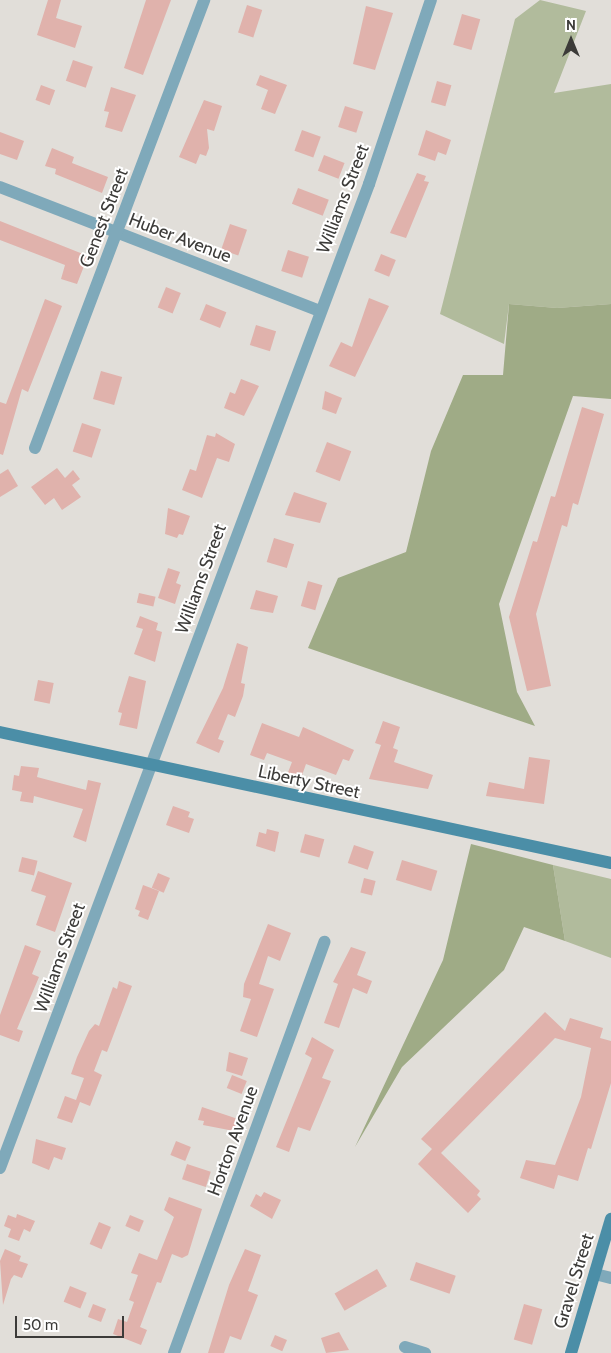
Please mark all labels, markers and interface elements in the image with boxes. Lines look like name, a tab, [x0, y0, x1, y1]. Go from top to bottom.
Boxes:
north arrow	[546, 15, 596, 65]
text: N	[566, 16, 576, 34]
street label: Williams Street	[312, 141, 374, 257]
street label: Genest Street	[75, 165, 133, 271]
street label: Huber Avenue	[126, 209, 234, 267]
street label: Williams Street	[171, 521, 231, 637]
street label: Liberty Street	[256, 761, 362, 803]
street label: Williams Street	[30, 900, 90, 1016]
street label: Horton Avenue	[203, 1083, 263, 1199]
street label: Gravel Street	[549, 1231, 599, 1331]
scale bar	[18, 1306, 126, 1338]
text: 50 m	[23, 1316, 58, 1334]

